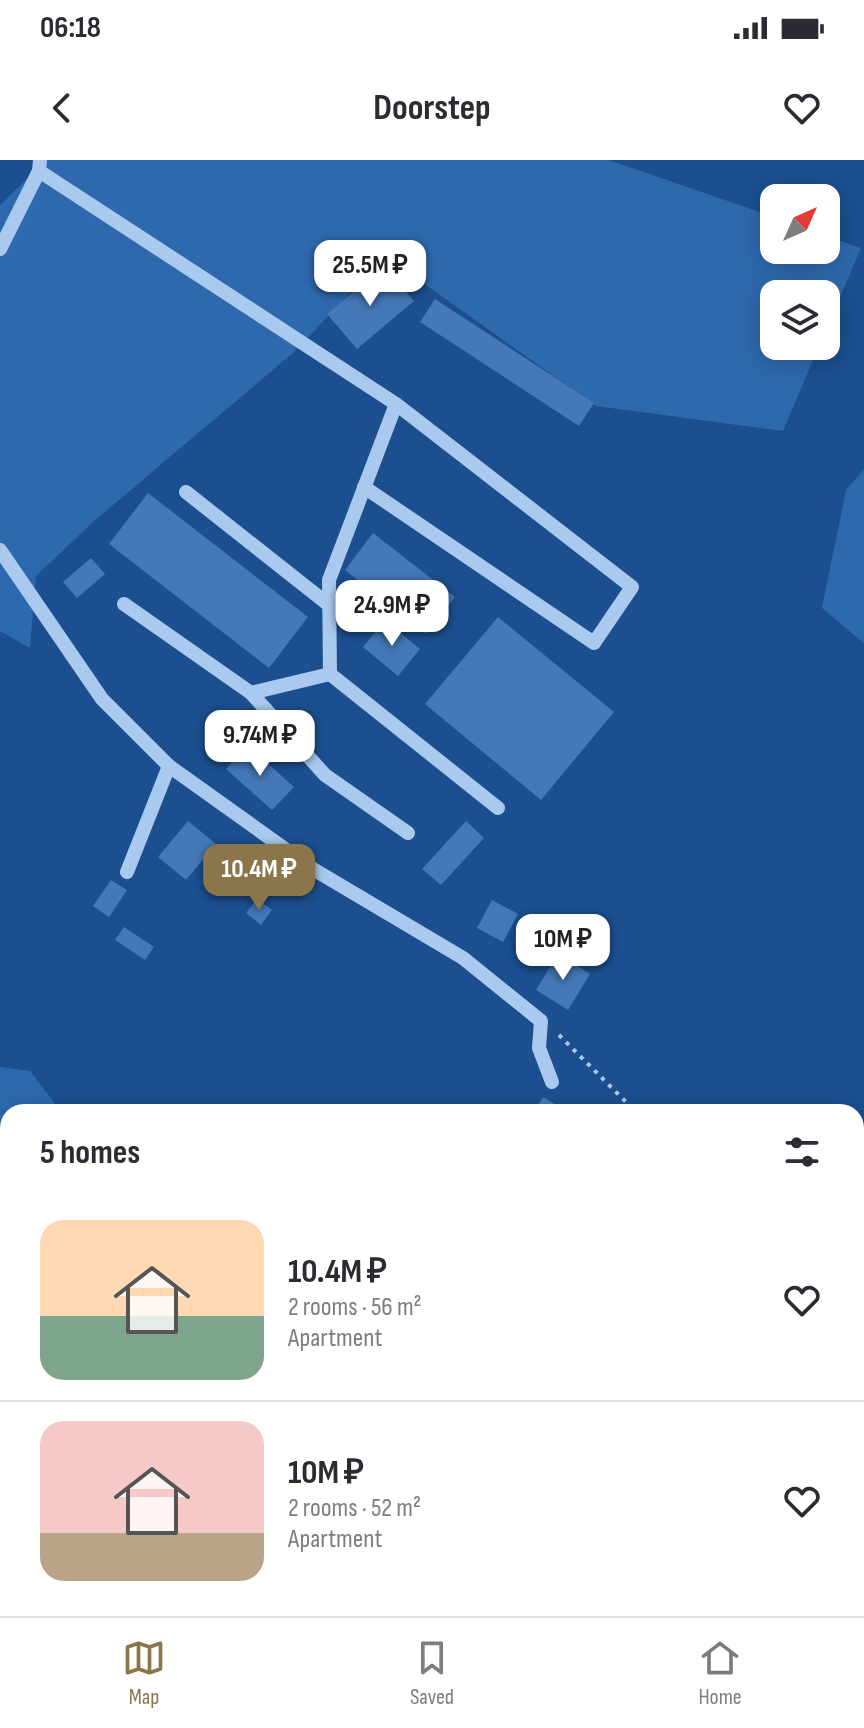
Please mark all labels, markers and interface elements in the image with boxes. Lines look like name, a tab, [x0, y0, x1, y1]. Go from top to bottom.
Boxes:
text: 06:18	[40, 10, 101, 46]
icon: back	[40, 86, 84, 130]
icon: heart	[780, 86, 824, 130]
text: Doorstep	[373, 87, 491, 130]
north arrow	[760, 184, 840, 264]
map controls	[760, 184, 840, 360]
pin: 25.5M ₽	[296, 240, 444, 308]
text: 25.5M ₽	[332, 250, 408, 281]
button: layers	[760, 280, 840, 360]
pin: 24.9M ₽	[318, 580, 466, 648]
text: 24.9M ₽	[354, 590, 430, 621]
pin: 9.74M ₽	[186, 710, 334, 778]
text: 9.74M ₽	[223, 720, 297, 751]
pin: 10.4M ₽	[185, 844, 333, 912]
text: 10.4M ₽	[221, 854, 297, 885]
pin: 10M ₽	[507, 914, 619, 982]
text: 10M ₽	[534, 924, 592, 955]
icon: filters	[780, 1130, 824, 1174]
text: 5 homes	[40, 1132, 140, 1173]
text: 10.4M ₽	[288, 1251, 387, 1292]
icon: home	[104, 1252, 200, 1348]
icon: heart	[780, 1278, 824, 1322]
text: 2 rooms · 56 m²	[288, 1292, 422, 1323]
text: Apartment	[288, 1323, 382, 1354]
text: 10M ₽	[288, 1452, 364, 1493]
icon: home	[104, 1453, 200, 1549]
icon: heart	[780, 1479, 824, 1523]
text: 2 rooms · 52 m²	[288, 1493, 421, 1524]
text: Apartment	[288, 1524, 382, 1555]
tab: Map	[122, 1636, 166, 1711]
tab: Saved	[410, 1636, 454, 1711]
tab: Home	[698, 1636, 742, 1711]

